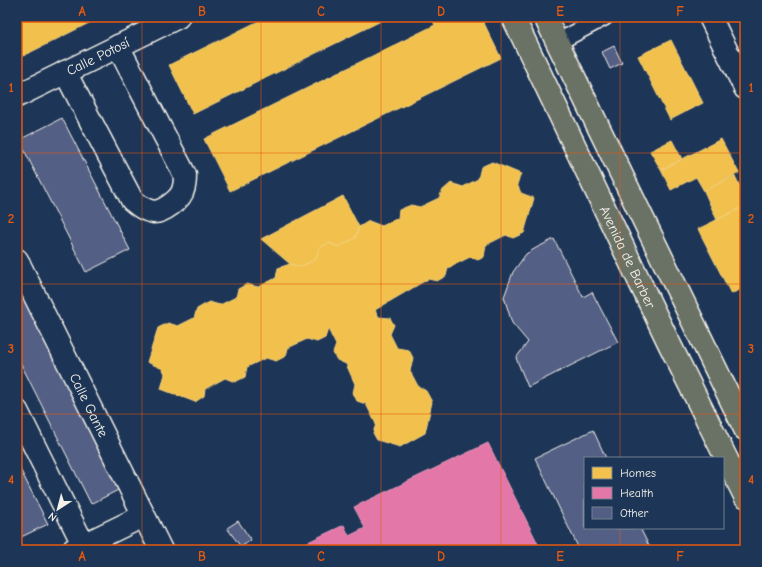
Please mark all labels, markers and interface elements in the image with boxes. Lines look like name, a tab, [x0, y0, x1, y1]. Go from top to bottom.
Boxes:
text: A	[78, 4, 86, 19]
text: B	[198, 4, 206, 19]
text: C	[317, 4, 325, 19]
text: D	[437, 4, 445, 19]
text: E	[556, 4, 564, 19]
text: F	[676, 4, 684, 19]
street label: Calle Potosí	[63, 33, 133, 79]
text: 1	[8, 80, 14, 95]
text: 1	[748, 80, 754, 95]
street label: Avenida de Barber	[596, 203, 660, 311]
text: 2	[8, 211, 14, 226]
text: 2	[748, 211, 754, 226]
text: 3	[8, 341, 14, 356]
text: 3	[748, 341, 754, 356]
street label: Calle Gante	[66, 370, 112, 440]
legend	[584, 457, 724, 529]
text: Homes	[620, 466, 656, 480]
text: 4	[8, 472, 14, 487]
text: 4	[748, 472, 754, 487]
text: Health	[620, 486, 653, 500]
north arrow	[38, 489, 78, 529]
text: Other	[620, 506, 649, 520]
text: N	[46, 509, 59, 524]
text: A	[78, 549, 86, 564]
text: B	[198, 549, 206, 564]
text: C	[317, 549, 325, 564]
text: D	[437, 549, 445, 564]
text: E	[556, 549, 564, 564]
text: F	[676, 549, 684, 564]

